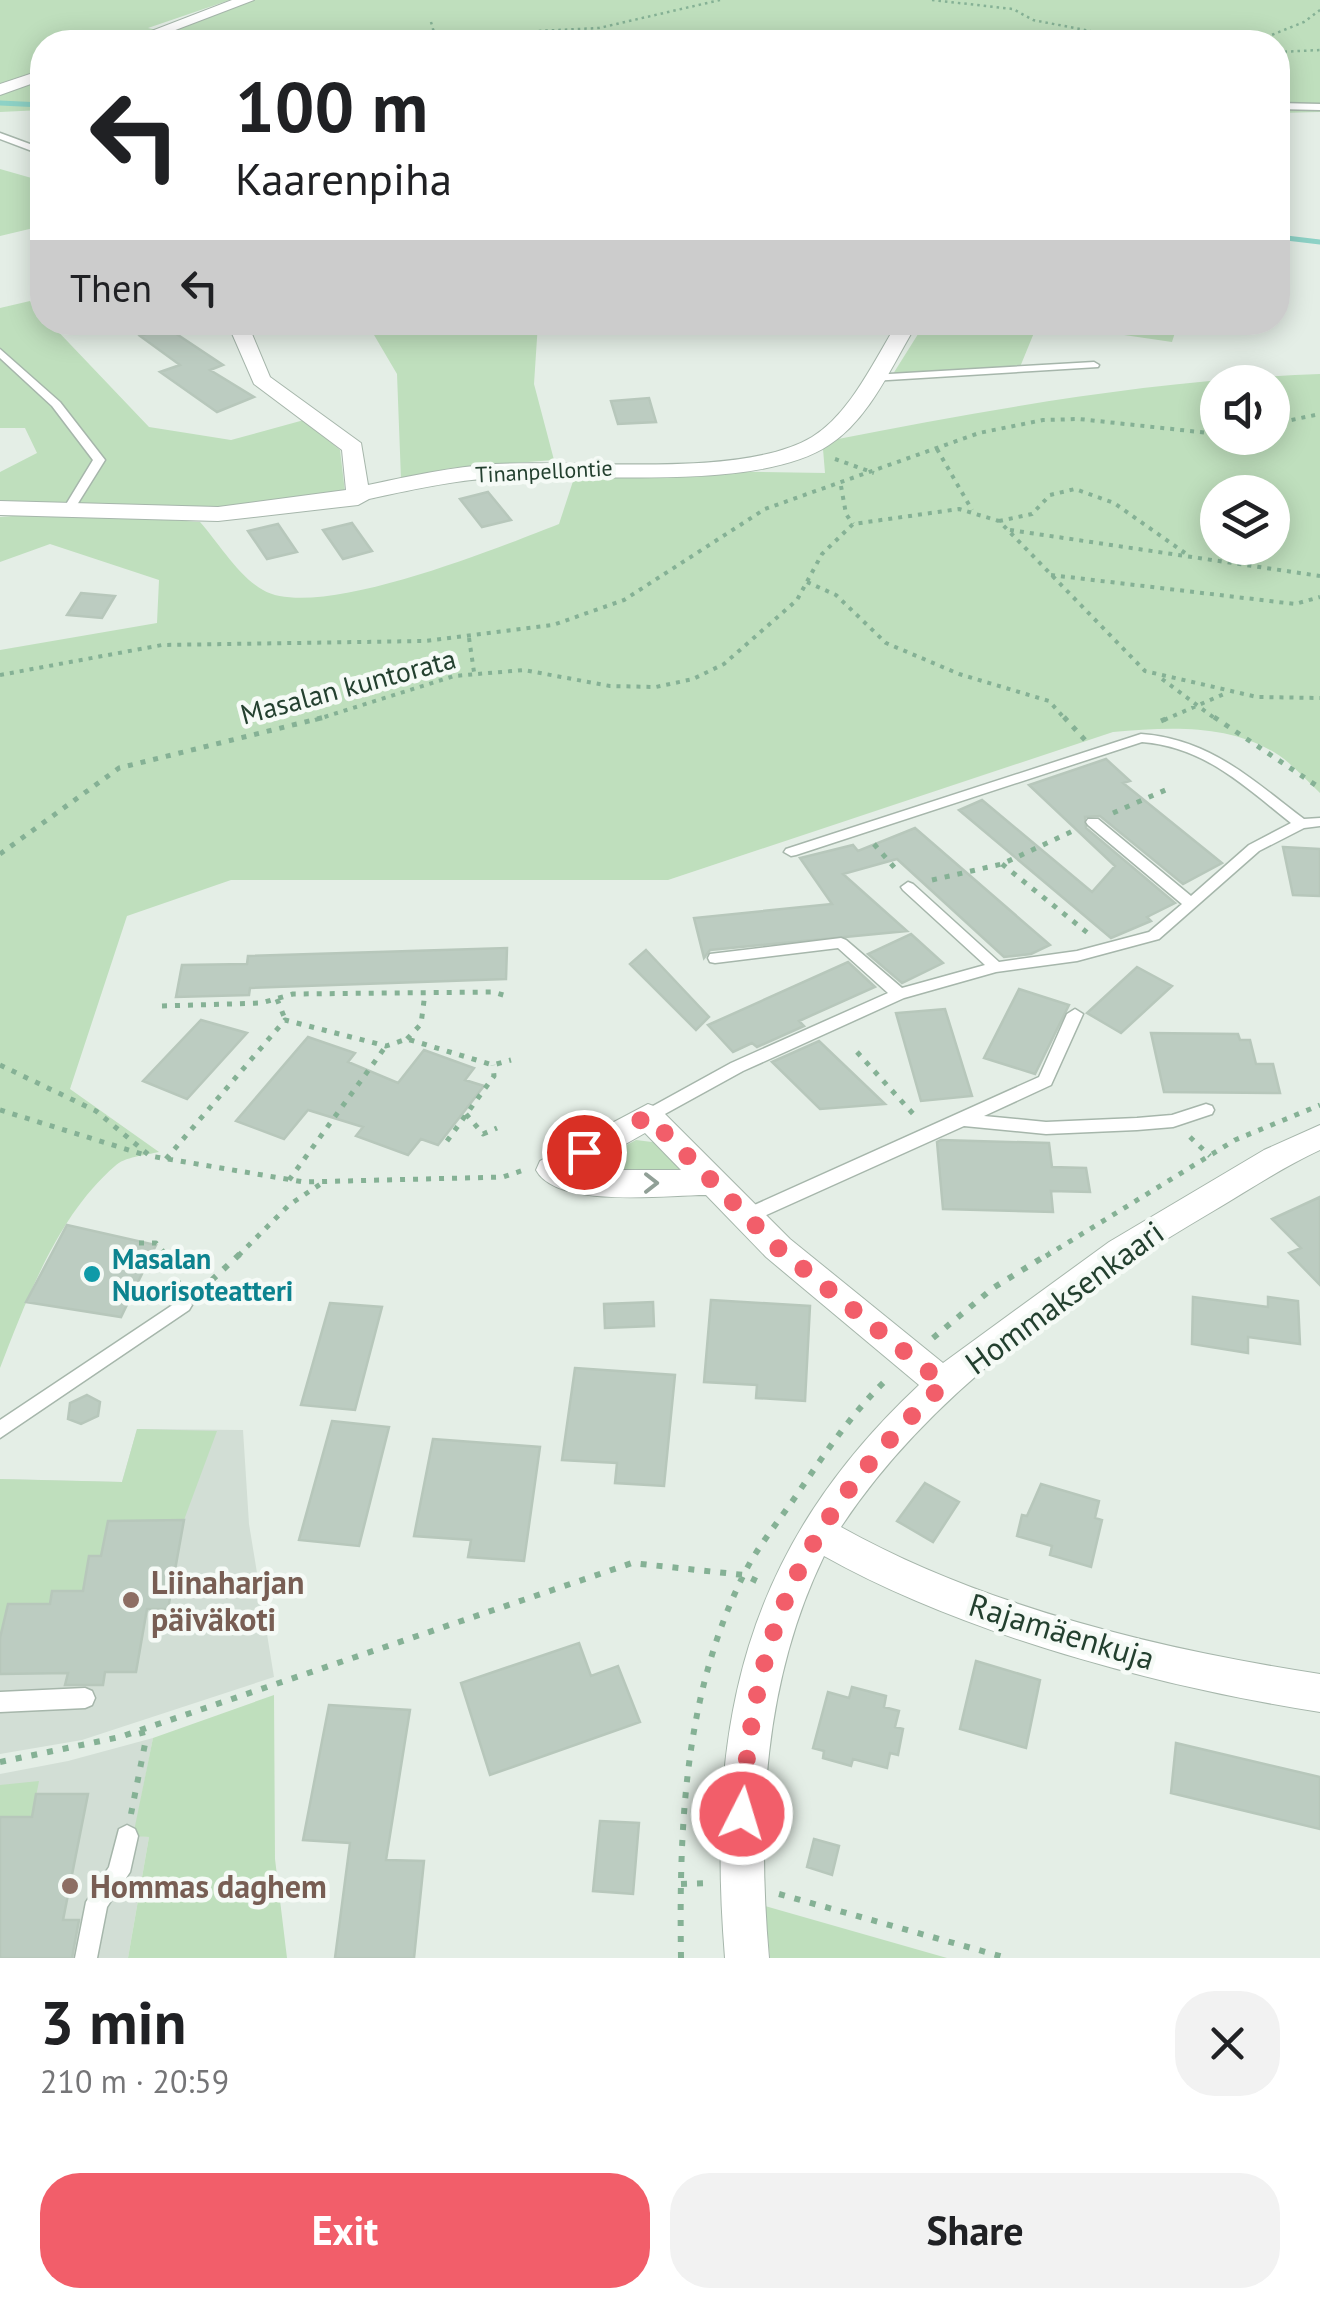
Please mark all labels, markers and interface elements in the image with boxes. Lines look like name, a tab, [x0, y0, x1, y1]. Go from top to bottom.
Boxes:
text: 100 m	[235, 61, 428, 151]
icon: left	[70, 70, 200, 200]
text: Kaarenpiha	[235, 149, 452, 207]
icon: left	[172, 260, 227, 315]
text: Then	[70, 263, 152, 312]
map controls	[1200, 365, 1290, 565]
button: sound	[1200, 365, 1290, 455]
street label: Tinanpellontie	[475, 453, 613, 489]
button: layers	[1200, 475, 1290, 565]
street label: Masalan kuntorata	[236, 639, 460, 733]
pin	[542, 1110, 627, 1195]
icon: arrive	[557, 1125, 612, 1180]
one-way arrow	[644, 1172, 660, 1194]
street label: Hommaksenkaari	[956, 1211, 1172, 1383]
place label: Masalan Nuorisoteatteri	[112, 1240, 293, 1309]
marker: Masalan Nuorisoteatteri	[81, 1263, 103, 1285]
place label: Liinaharjan päiväkoti	[151, 1561, 304, 1640]
street label: Rajamäenkuja	[964, 1583, 1160, 1679]
marker: Liinaharjan päiväkoti	[120, 1589, 142, 1611]
position arrow	[690, 1762, 794, 1866]
place label: Hommas daghem	[90, 1865, 327, 1907]
marker: Hommas daghem	[59, 1875, 81, 1897]
text: 3 min	[40, 1983, 186, 2061]
button: close	[1175, 1991, 1280, 2096]
text: 210 m · 20:59	[40, 2060, 229, 2102]
button: Exit	[40, 2173, 650, 2288]
button: Share	[670, 2173, 1280, 2288]

